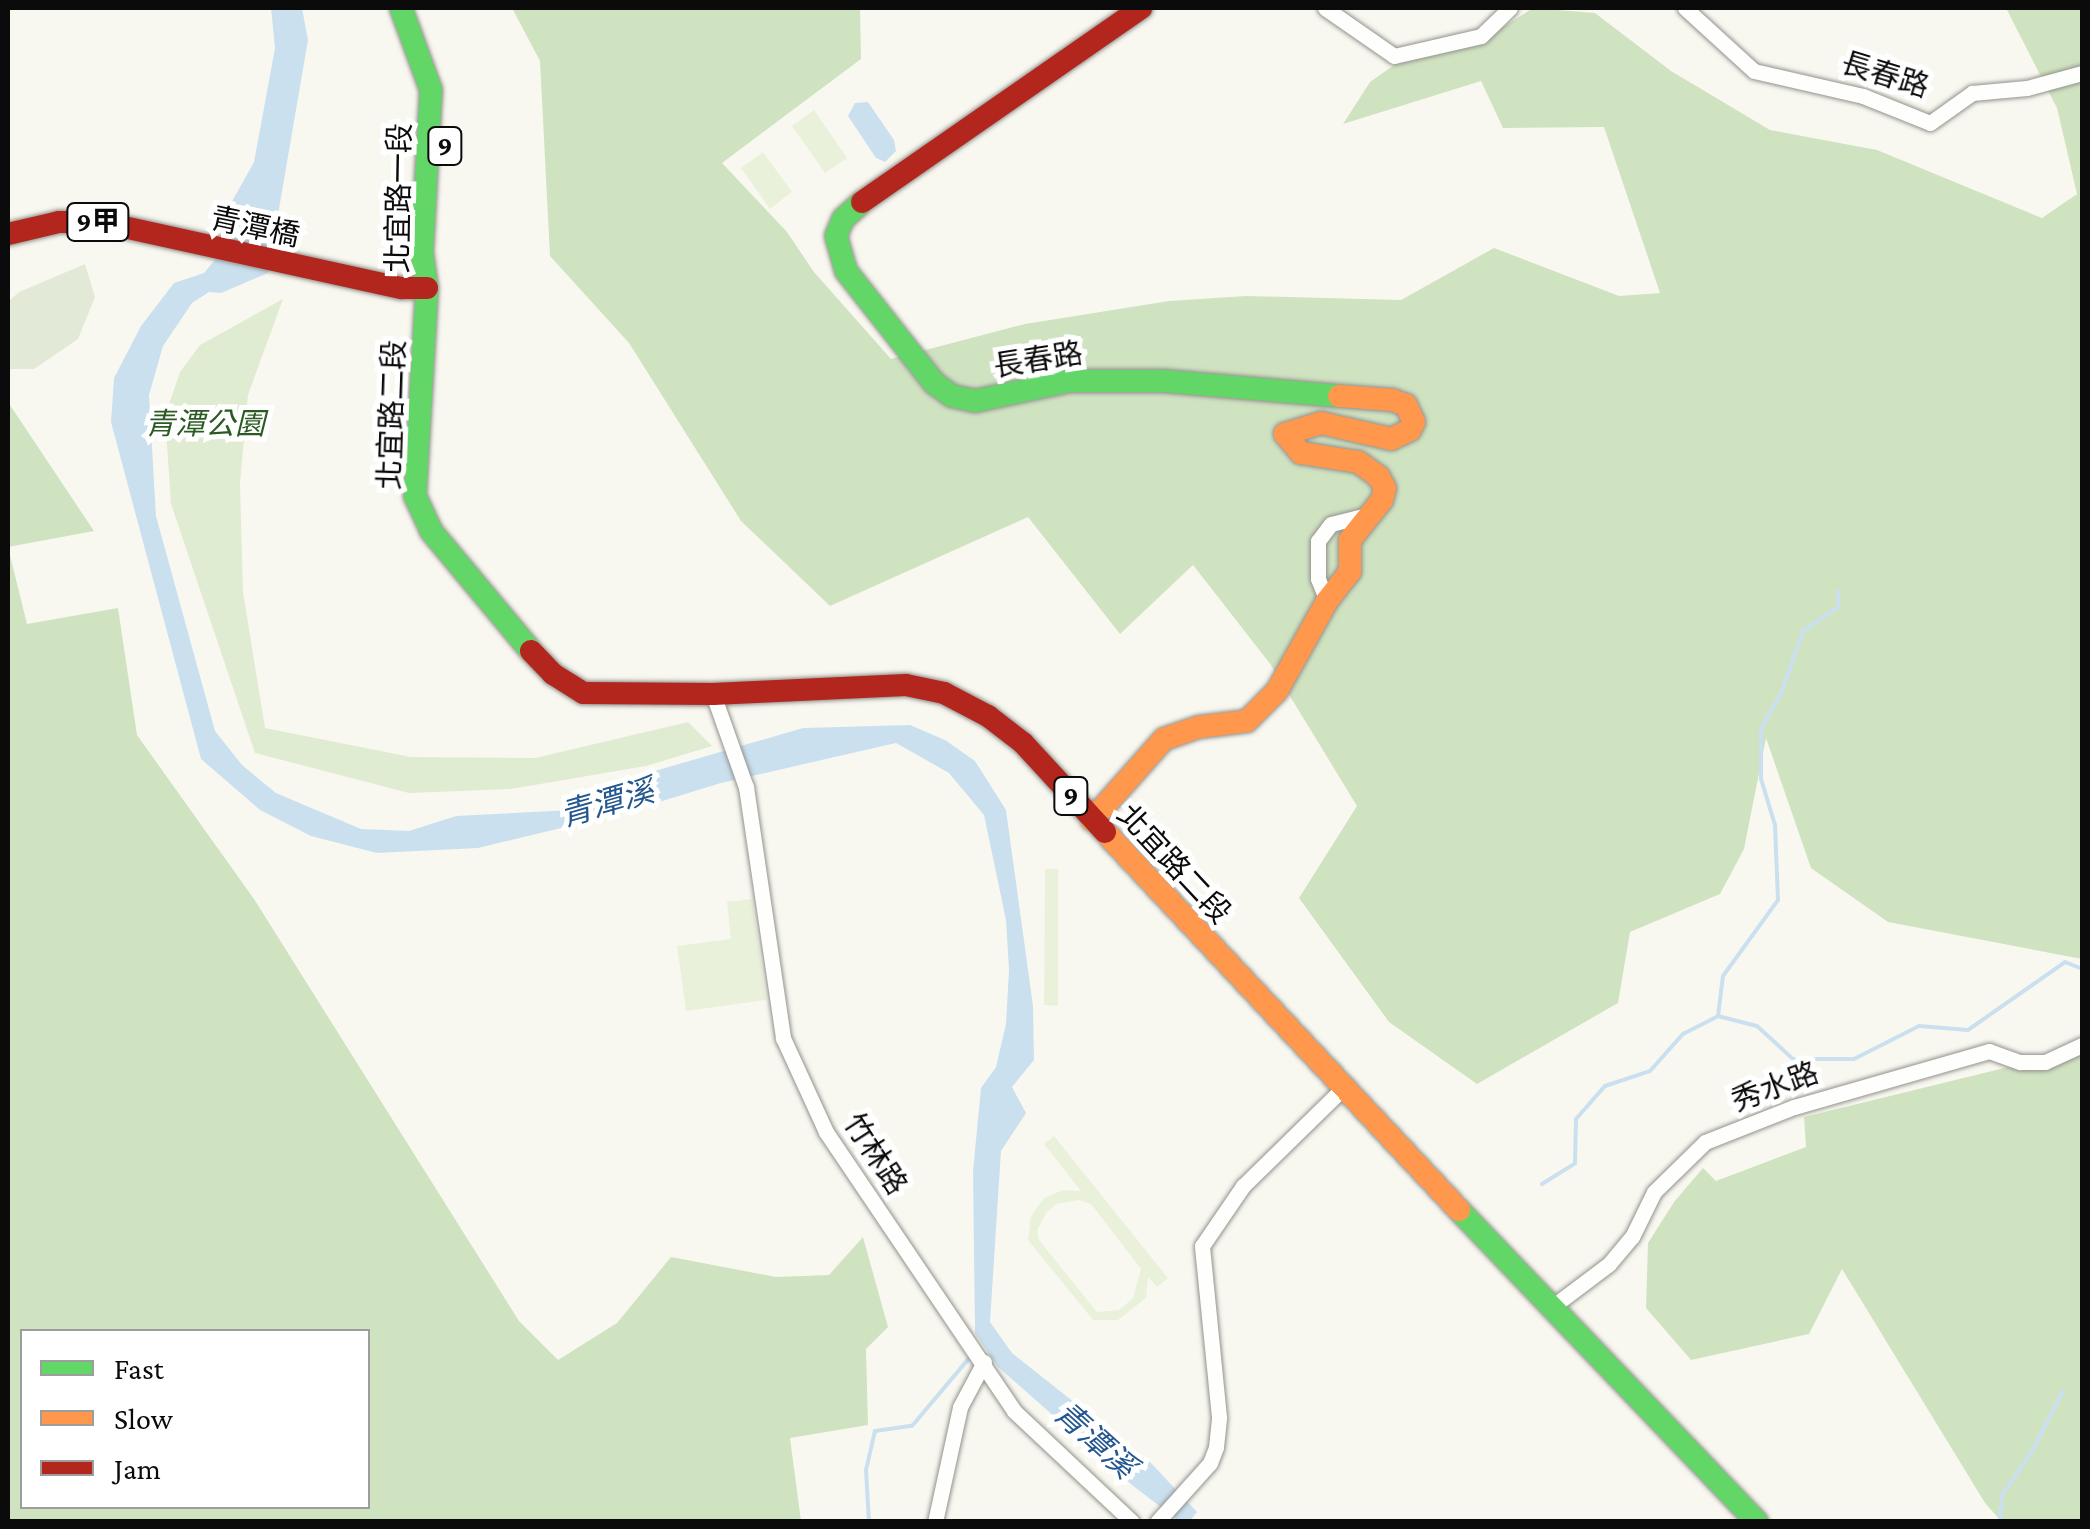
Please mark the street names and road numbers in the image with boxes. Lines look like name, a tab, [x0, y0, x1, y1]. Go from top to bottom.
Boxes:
street label: 長春路	[1837, 45, 1933, 105]
street label: 北宜路一段	[380, 123, 418, 273]
road number: 9	[425, 123, 465, 169]
road number: 9甲	[66, 199, 130, 245]
street label: 青潭橋	[207, 200, 303, 254]
street label: 長春路	[991, 335, 1085, 385]
street label: 北宜路二段	[371, 339, 413, 491]
road number: 9	[1051, 773, 1091, 819]
street label: 北宜路二段	[1110, 797, 1238, 931]
street label: 秀水路	[1727, 1055, 1823, 1119]
street label: 竹林路	[835, 1106, 915, 1202]

